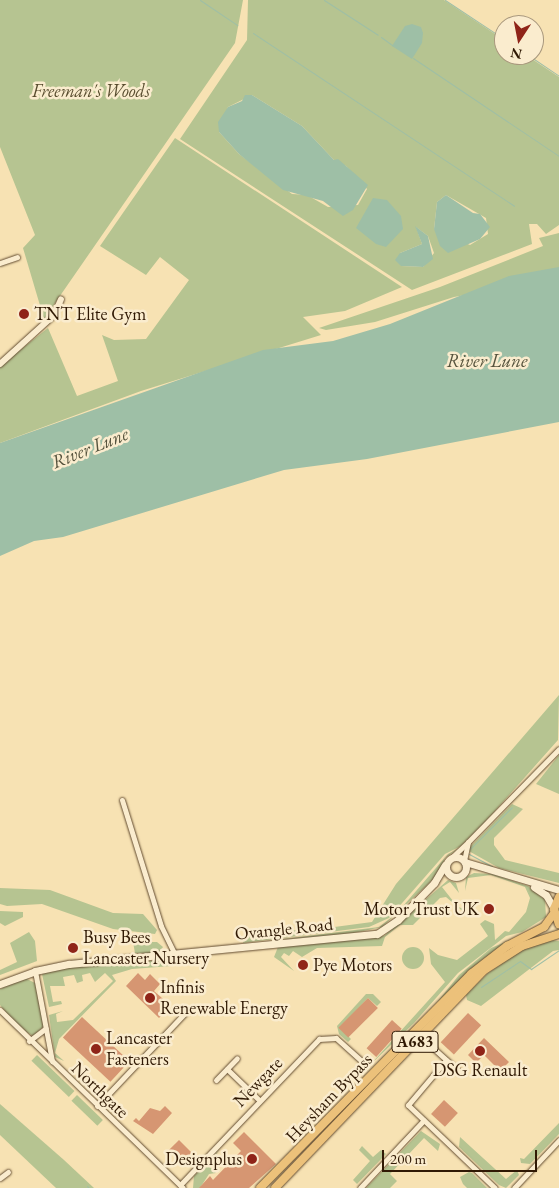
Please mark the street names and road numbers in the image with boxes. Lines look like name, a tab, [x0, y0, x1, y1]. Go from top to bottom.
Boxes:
street label: Ovangle Road	[234, 913, 334, 945]
road number: A683	[391, 1028, 439, 1056]
street label: Heysham Bypass	[281, 1049, 377, 1147]
street label: Newgate	[229, 1052, 287, 1112]
street label: Northgate	[67, 1057, 133, 1123]

